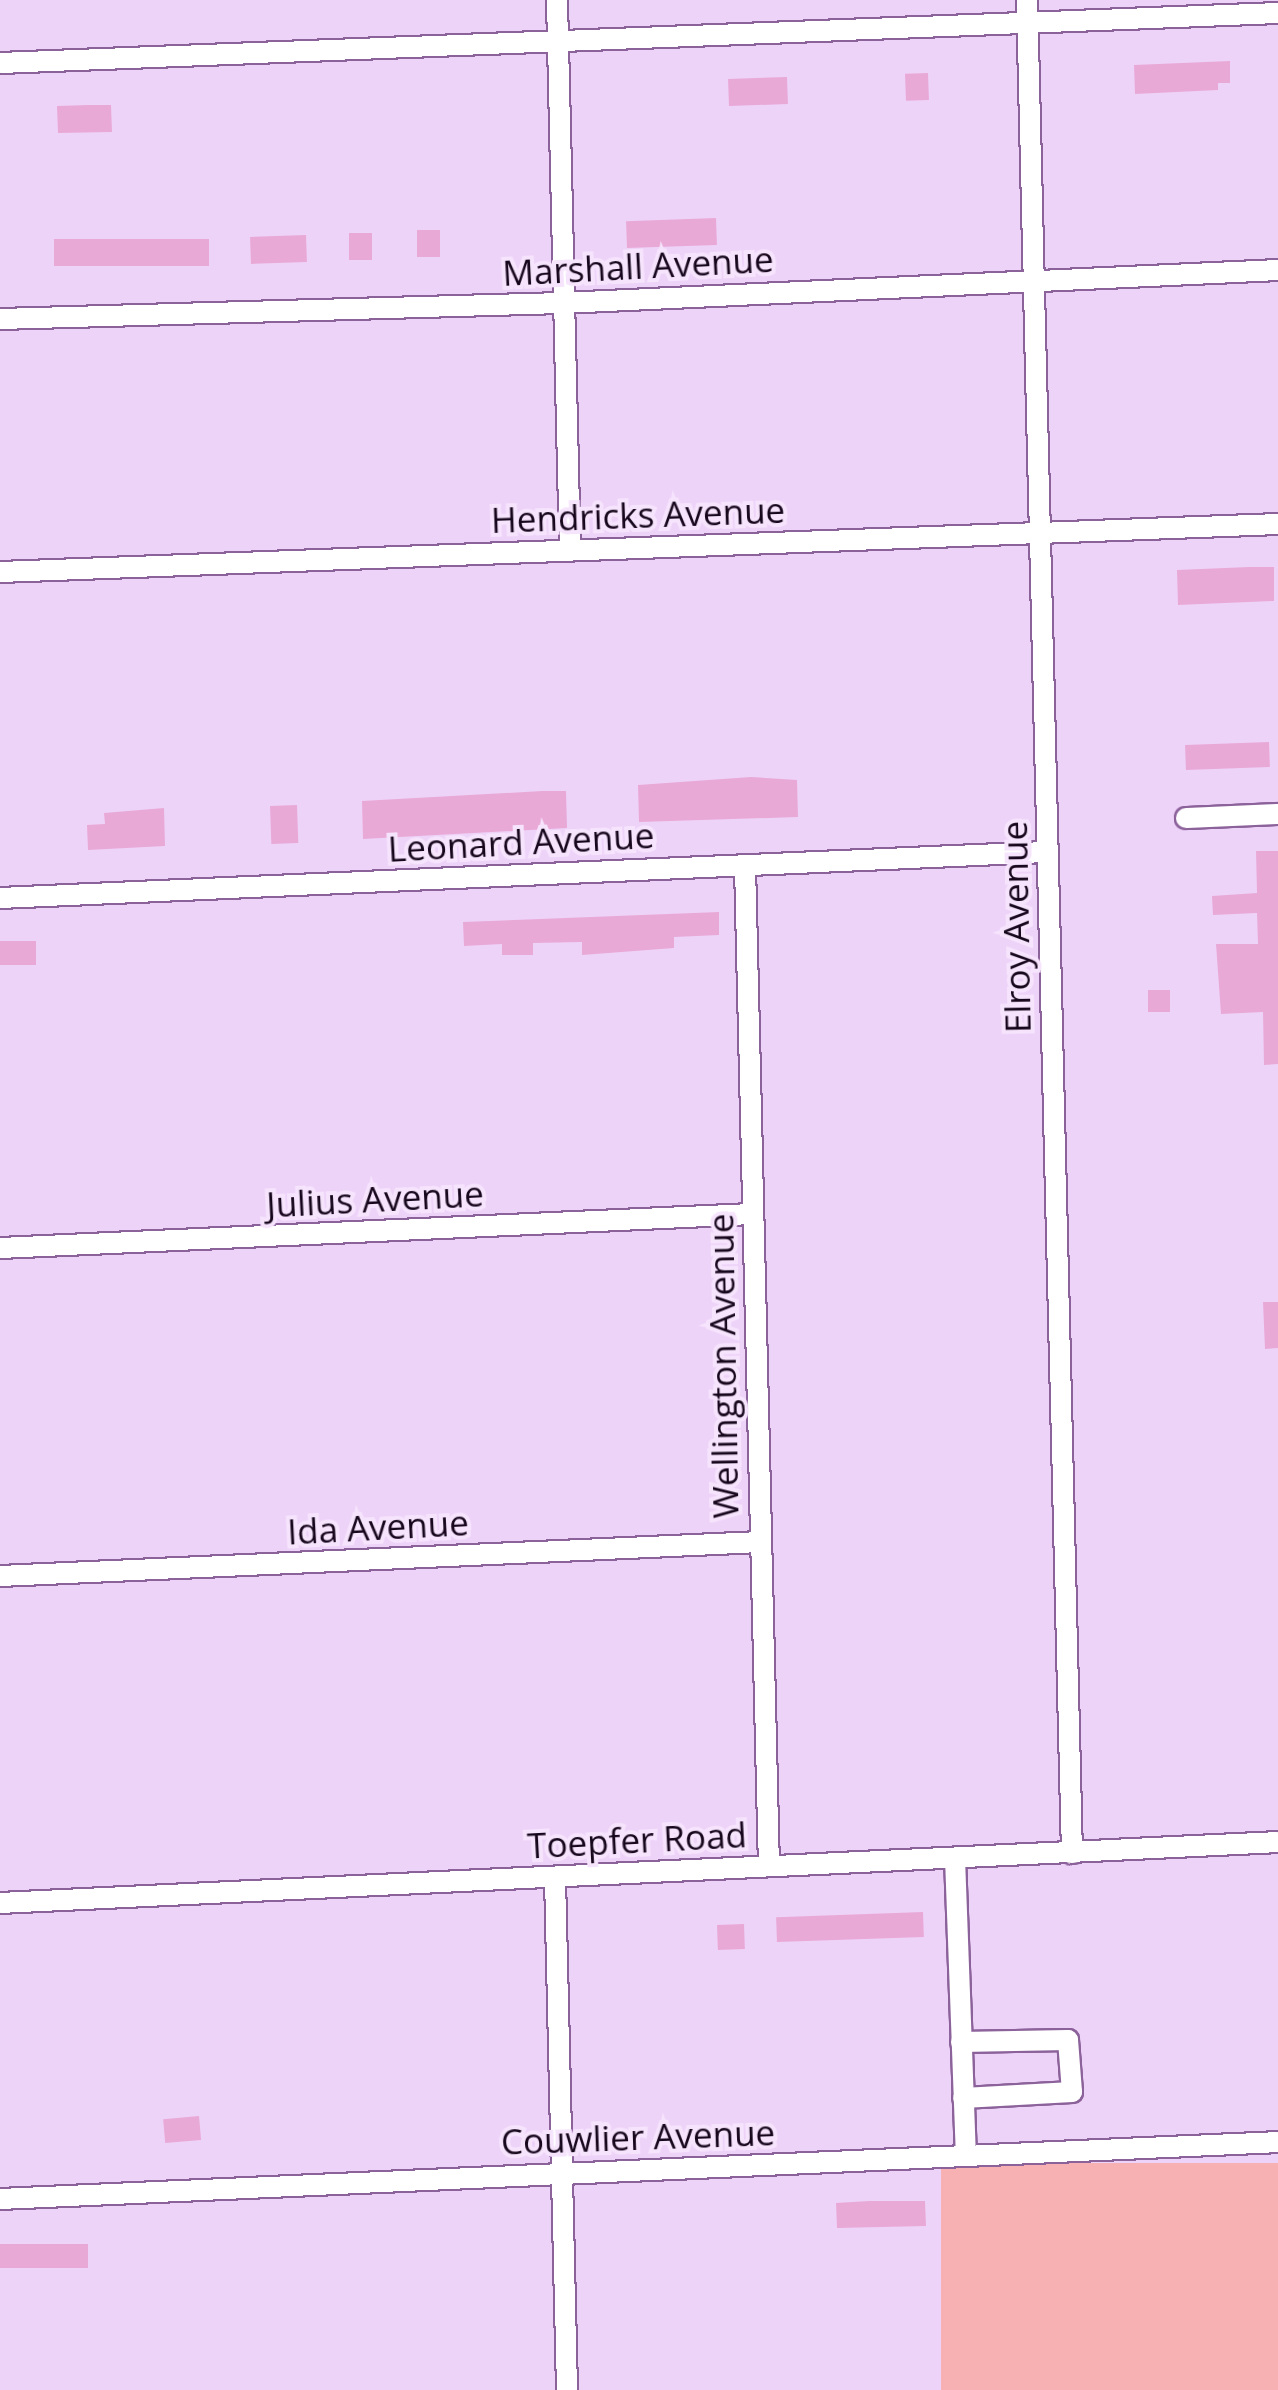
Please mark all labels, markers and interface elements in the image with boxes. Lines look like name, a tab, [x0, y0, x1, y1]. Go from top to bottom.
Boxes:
street label: Marshall Avenue	[501, 238, 775, 294]
street label: Hendricks Avenue	[490, 489, 786, 541]
street label: Leonard Avenue	[387, 814, 655, 870]
street label: Elroy Avenue	[993, 821, 1039, 1033]
street label: Julius Avenue	[265, 1172, 485, 1226]
street label: Wellington Avenue	[699, 1213, 747, 1519]
street label: Ida Avenue	[286, 1501, 470, 1553]
street label: Toepfer Road	[526, 1813, 748, 1867]
street label: Couwlier Avenue	[500, 2111, 776, 2163]

